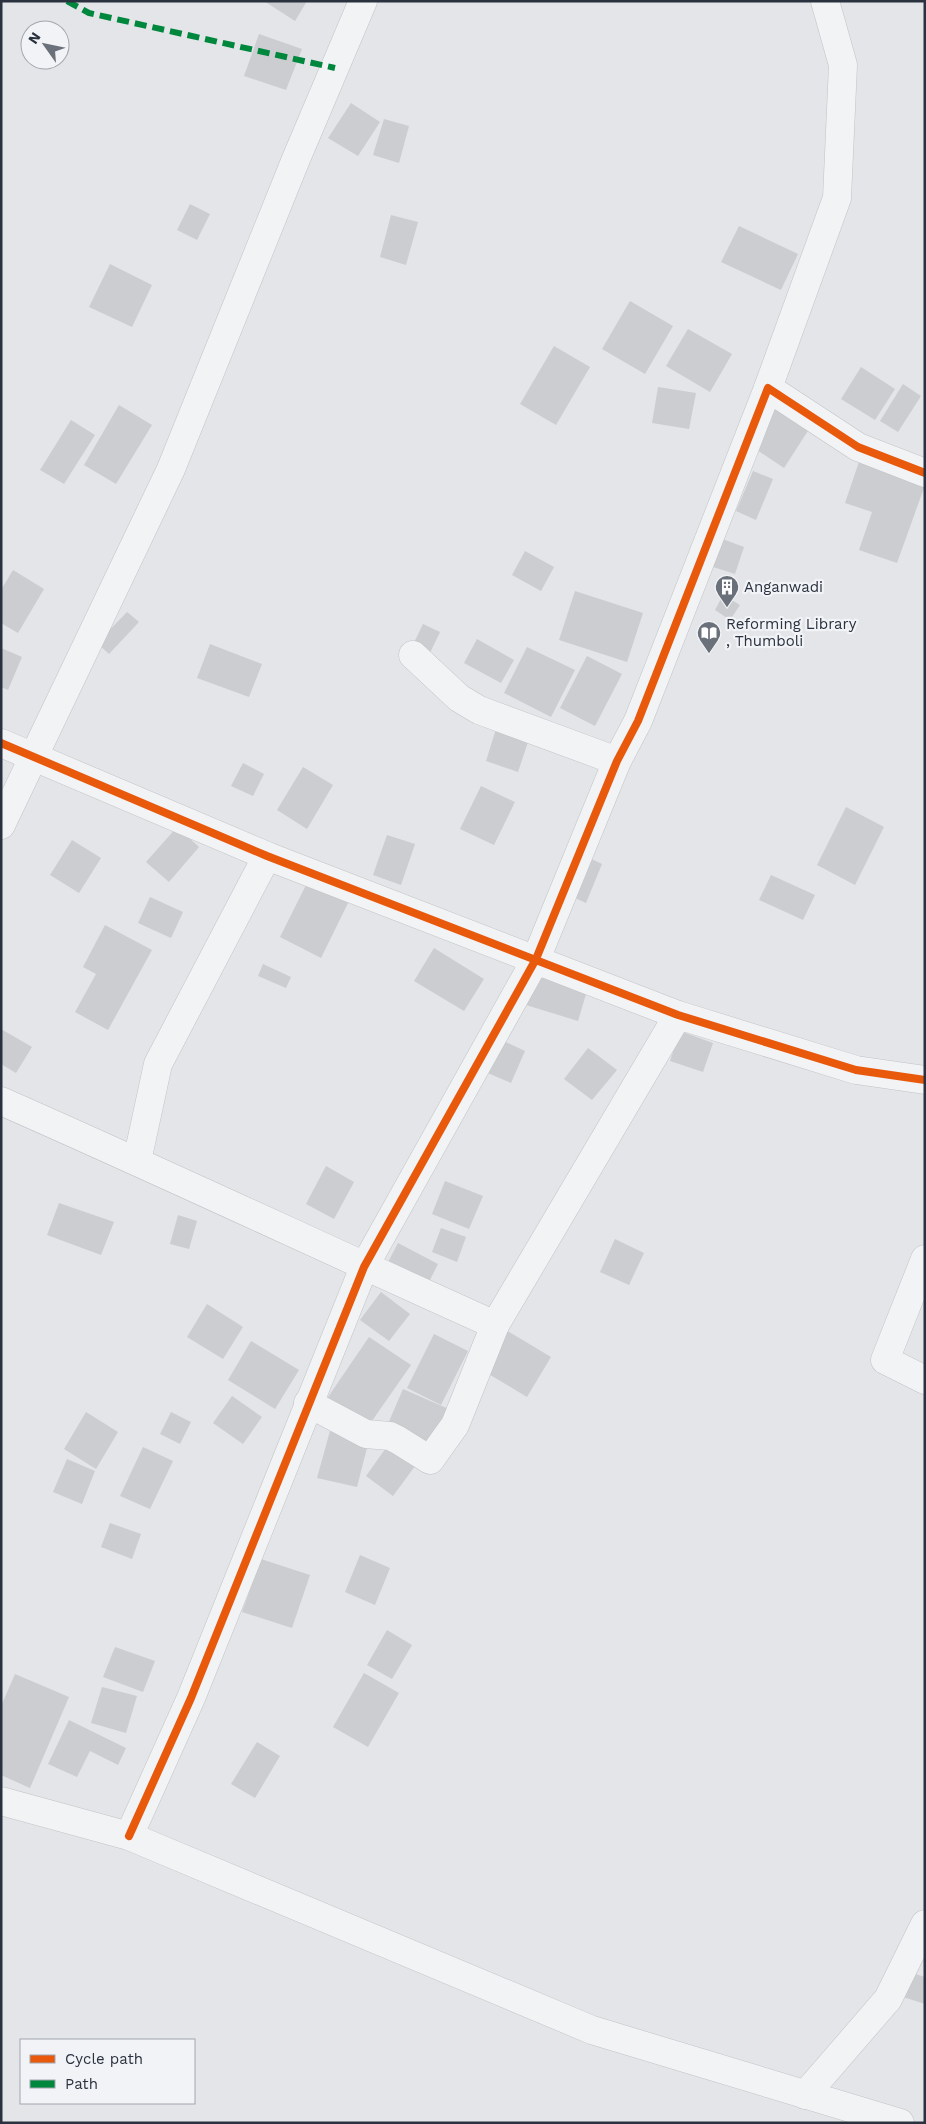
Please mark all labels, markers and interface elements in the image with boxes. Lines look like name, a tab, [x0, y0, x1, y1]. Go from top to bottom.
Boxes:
north arrow	[20, 20, 70, 70]
text: N	[25, 29, 44, 47]
building icon: Anganwadi	[714, 574, 740, 608]
place label: Anganwadi	[744, 578, 823, 596]
place label: Reforming Library , Thumboli	[726, 615, 857, 650]
library icon: Reforming Library , Thumboli	[696, 620, 722, 654]
legend	[20, 2039, 195, 2104]
text: Cycle path	[65, 2050, 143, 2068]
text: Path	[65, 2075, 98, 2093]

